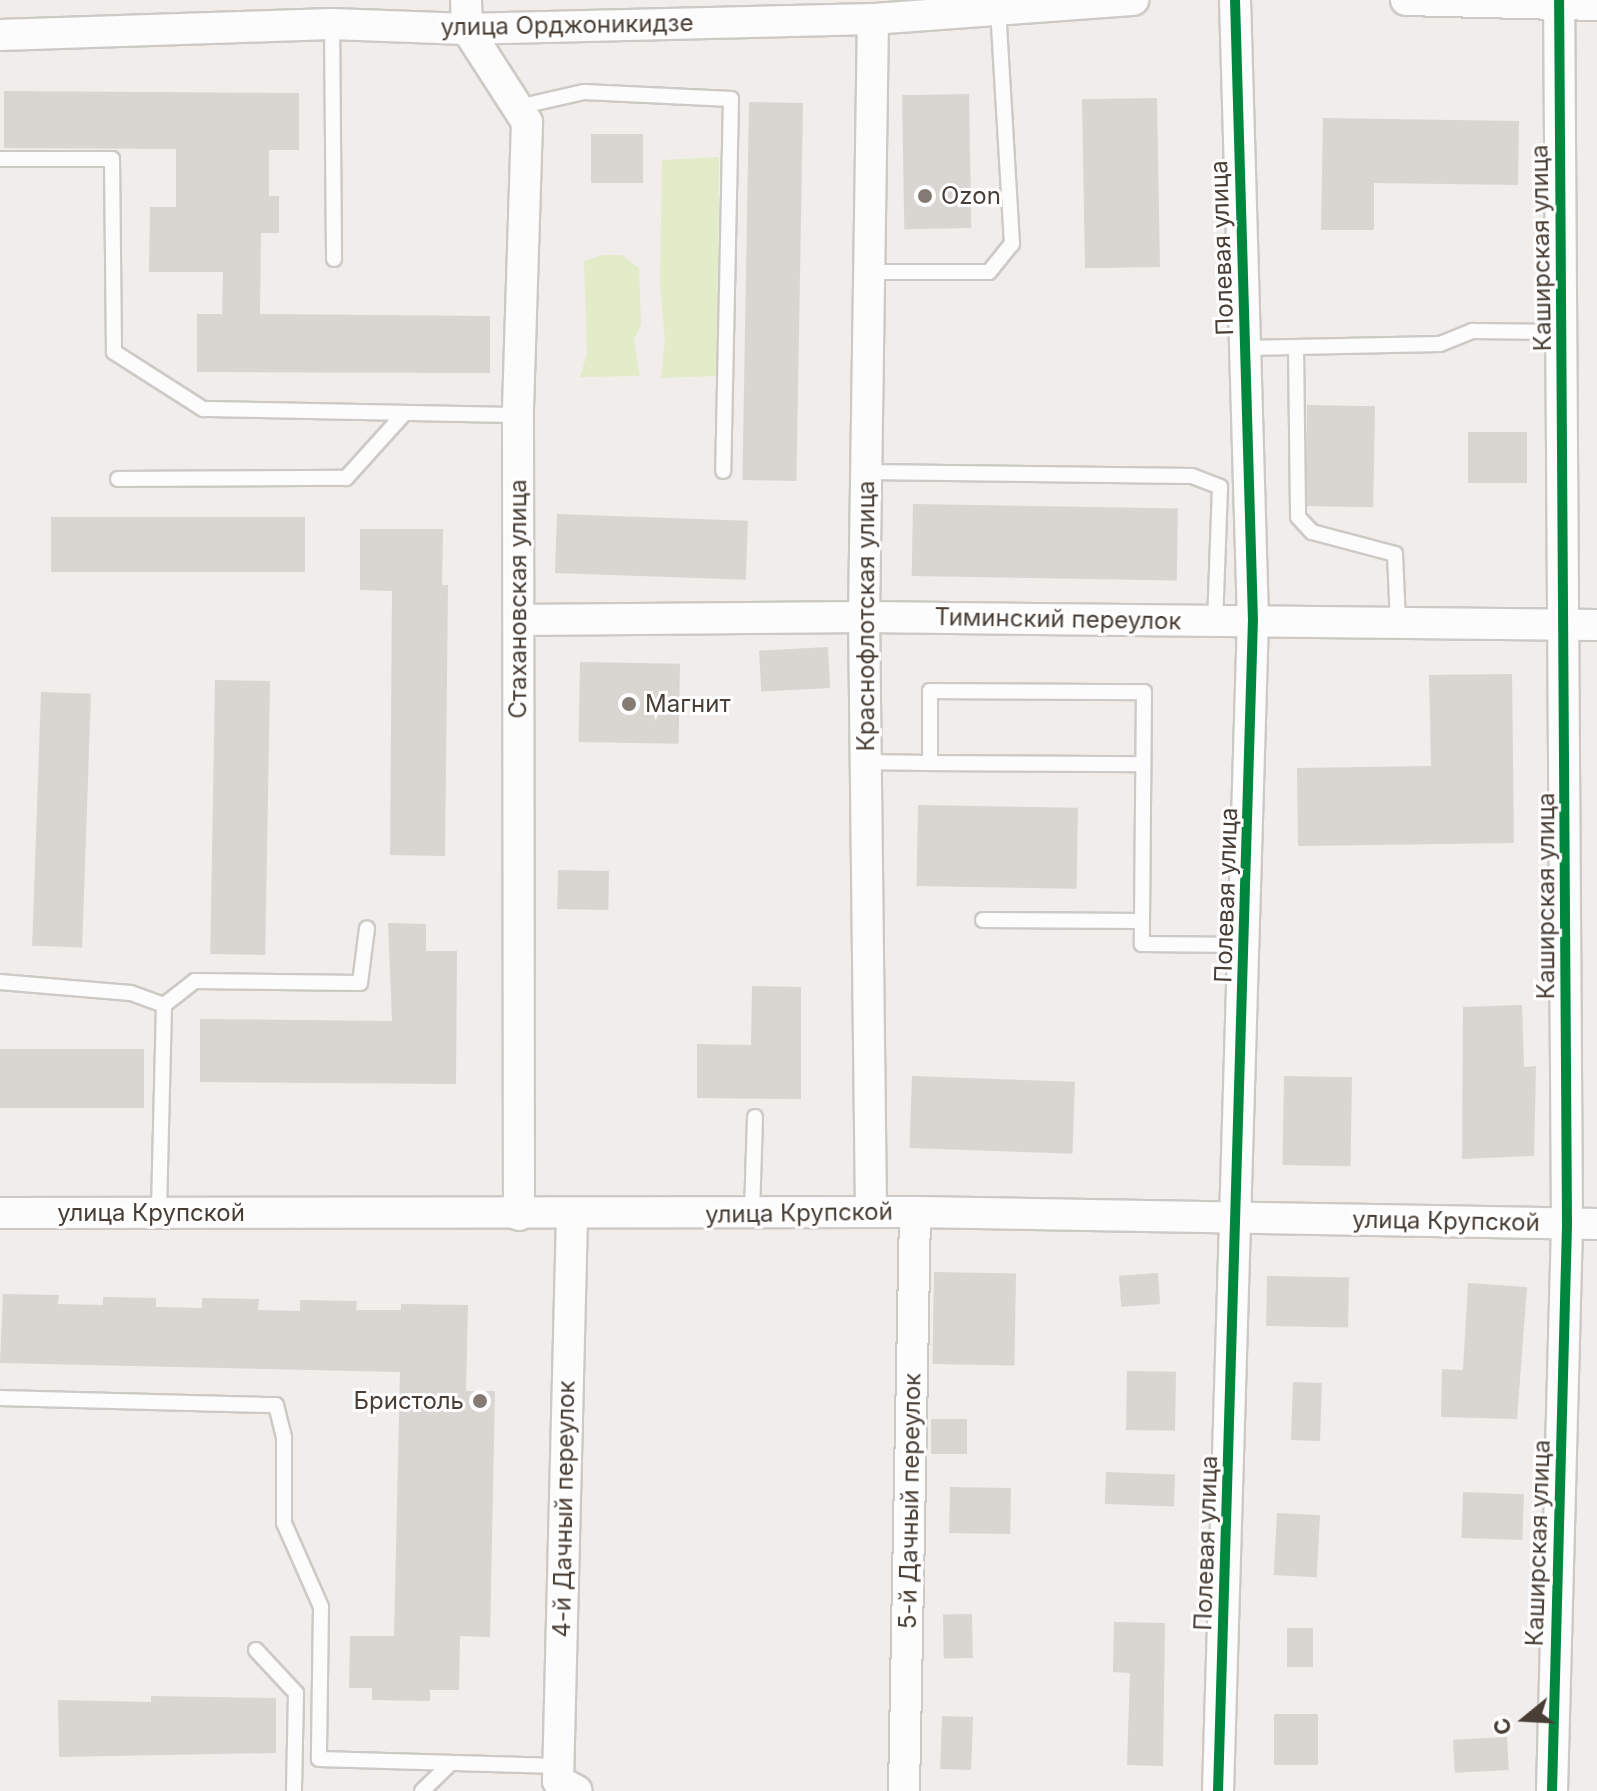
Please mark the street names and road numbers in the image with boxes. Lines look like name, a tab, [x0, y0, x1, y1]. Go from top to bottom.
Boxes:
street label: улица Орджоникидзе	[440, 8, 694, 42]
street label: Каширская улица	[1525, 144, 1557, 352]
street label: Полевая улица	[1205, 160, 1239, 336]
street label: Стахановская улица	[504, 479, 532, 719]
street label: Краснофлотская улица	[852, 481, 880, 751]
street label: Тиминский переулок	[934, 602, 1182, 636]
street label: Каширская улица	[1532, 793, 1560, 999]
street label: Полевая улица	[1209, 807, 1243, 983]
street label: улица Крупской	[705, 1197, 893, 1229]
street label: улица Крупской	[57, 1199, 245, 1227]
street label: улица Крупской	[1352, 1205, 1540, 1237]
street label: 5-й Дачный переулок	[893, 1373, 927, 1629]
street label: 4-й Дачный переулок	[547, 1380, 581, 1638]
street label: Каширская улица	[1520, 1439, 1556, 1647]
street label: Полевая улица	[1189, 1455, 1223, 1631]

